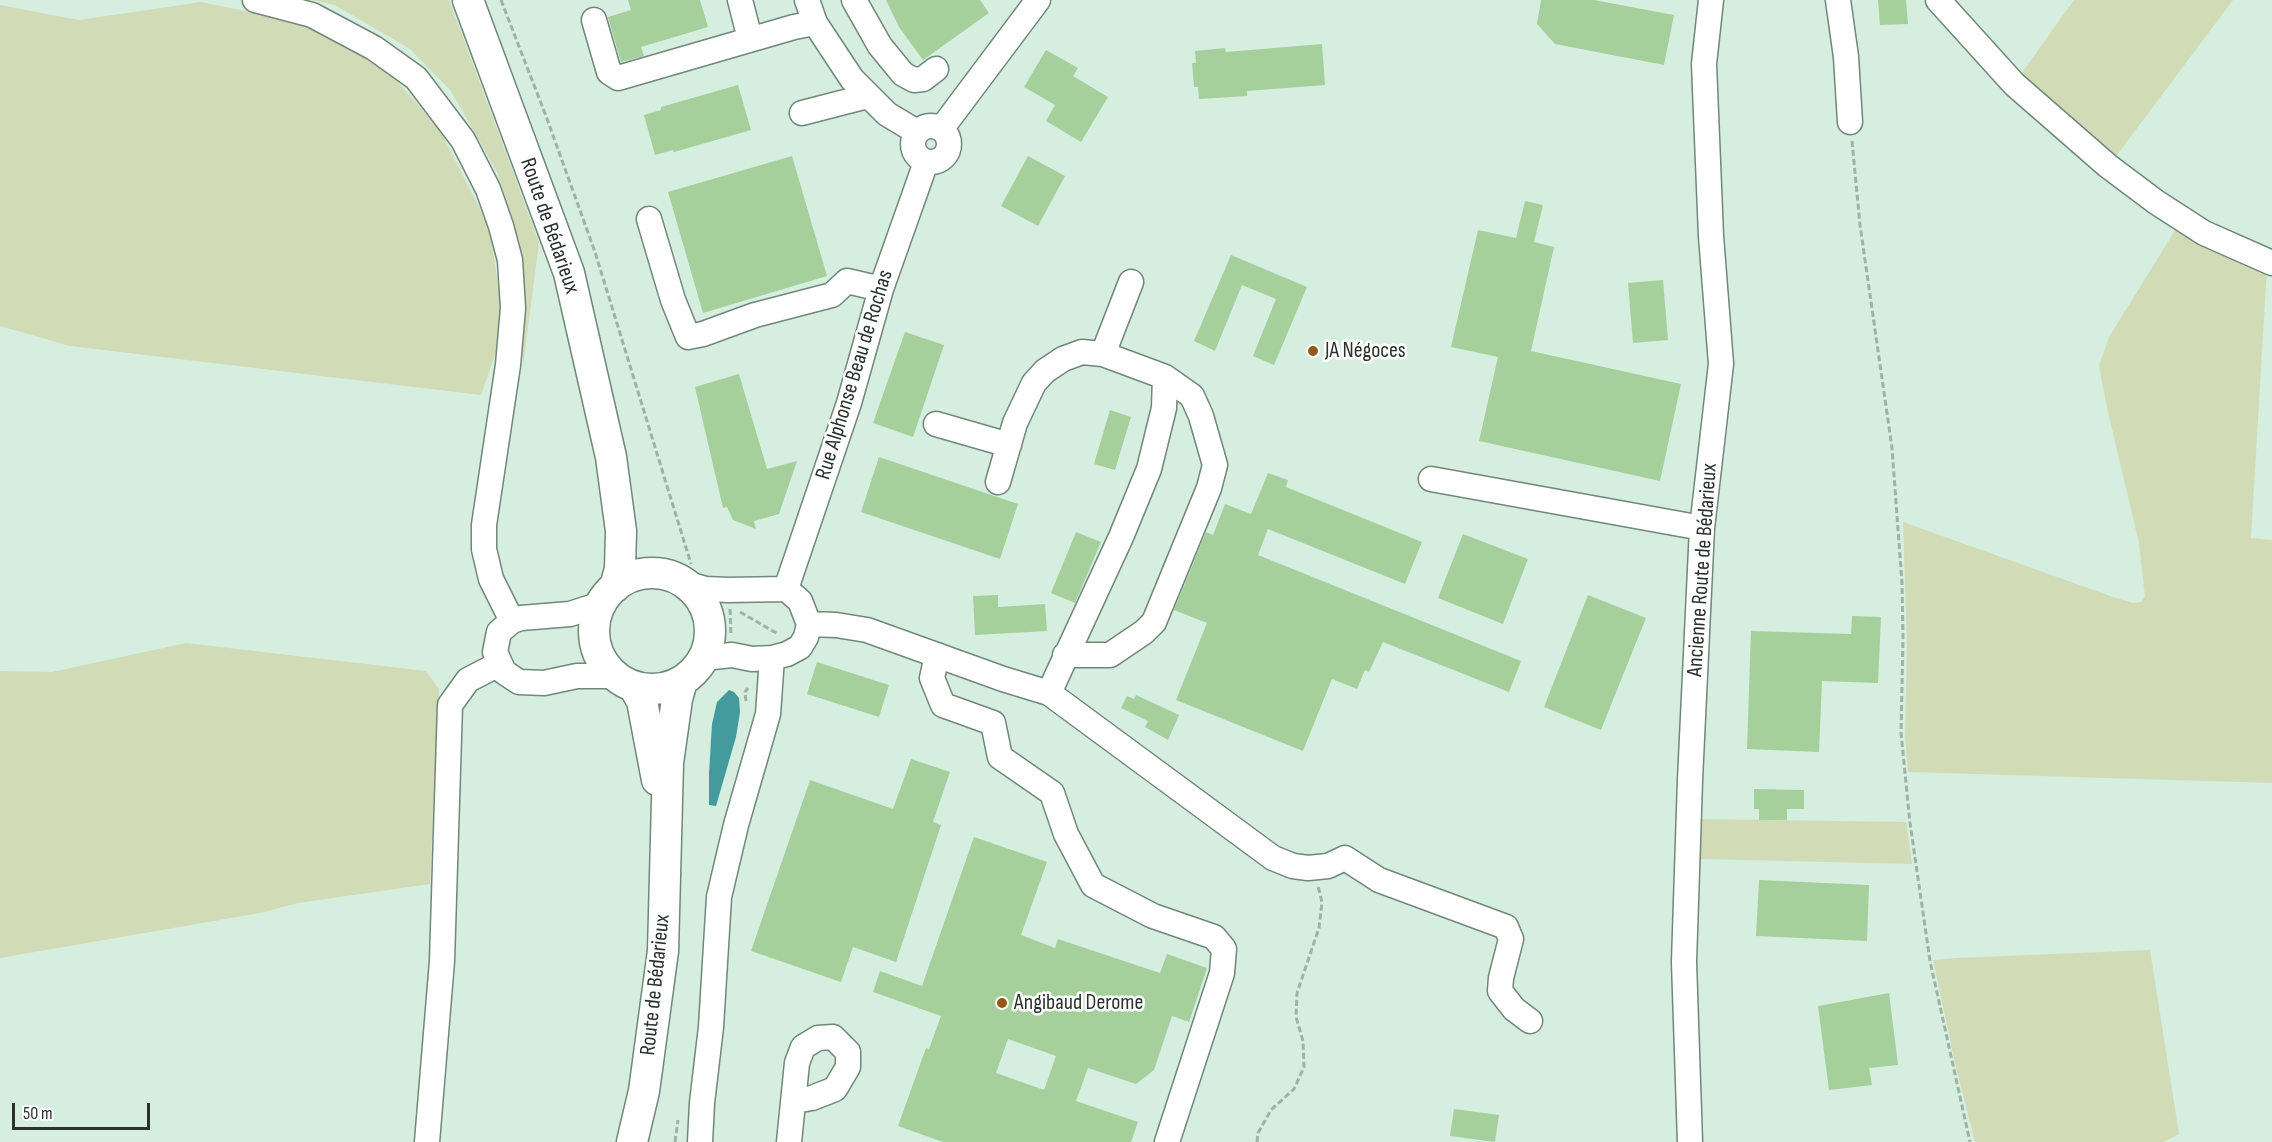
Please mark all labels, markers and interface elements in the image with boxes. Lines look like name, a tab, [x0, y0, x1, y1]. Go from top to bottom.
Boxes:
street label: Route de Bédarieux	[513, 155, 585, 297]
street label: Rue Alphonse Beau de Rochas	[811, 267, 899, 483]
place label: JA Négoces	[1325, 338, 1406, 364]
marker: JA Négoces	[1306, 344, 1320, 358]
street label: Ancienne Route de Bédarieux	[1682, 462, 1724, 678]
street label: Route de Bédarieux	[635, 913, 677, 1057]
place label: Angibaud Derome	[1014, 990, 1143, 1016]
marker: Angibaud Derome	[995, 996, 1009, 1010]
scale bar	[15, 1091, 153, 1129]
text: 50 m	[23, 1103, 53, 1124]

